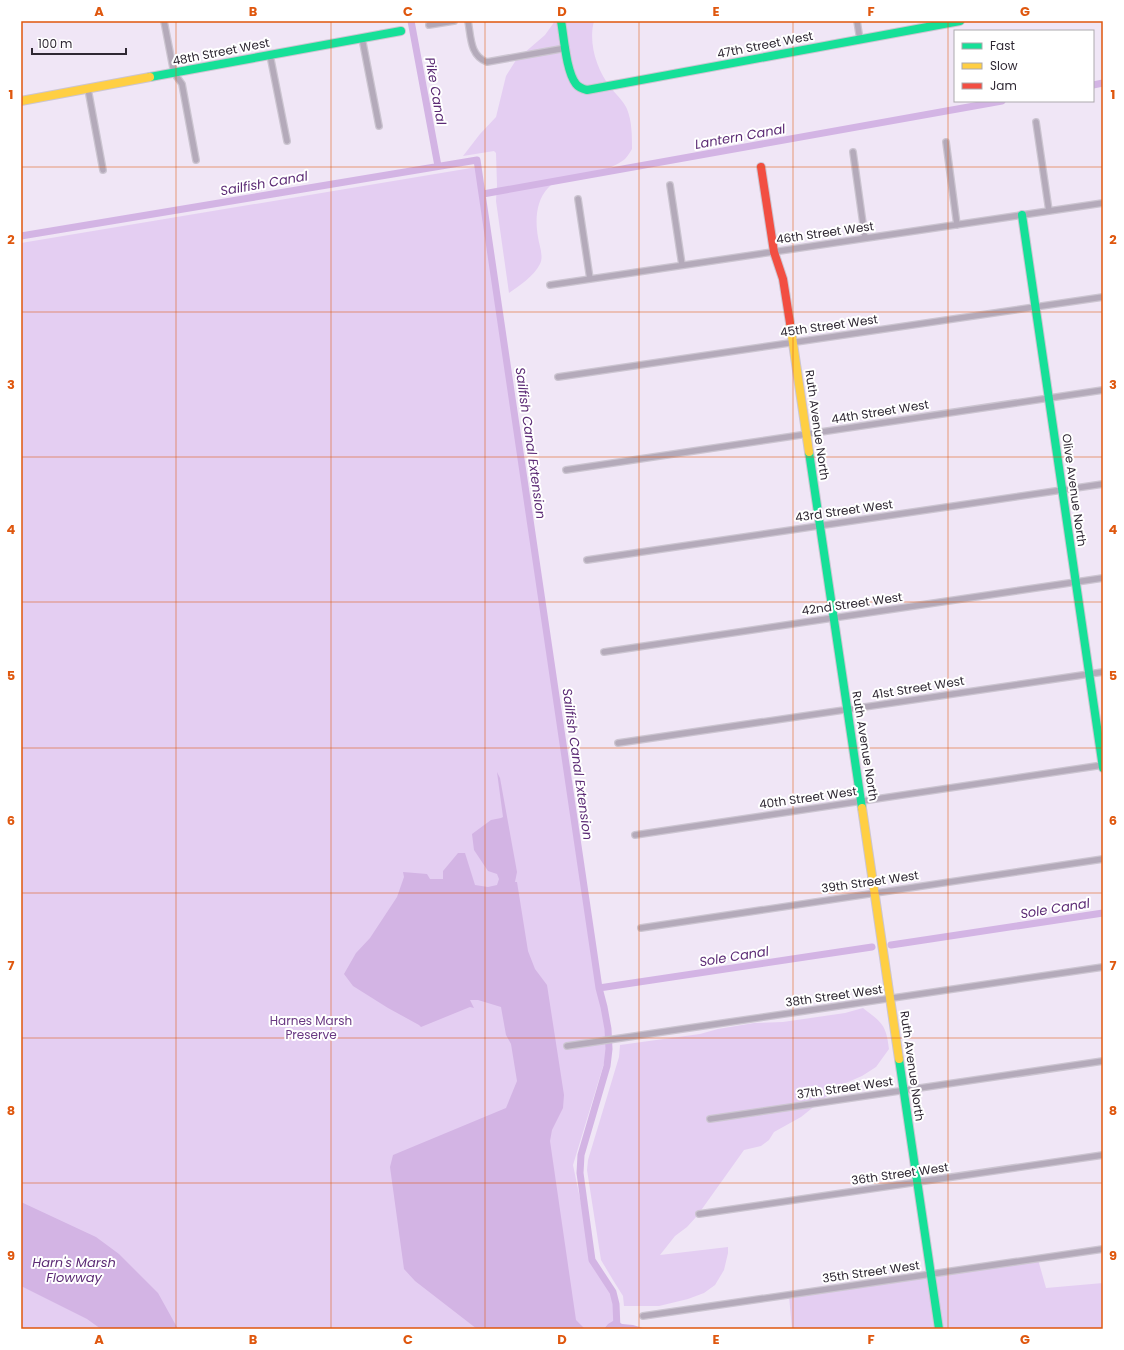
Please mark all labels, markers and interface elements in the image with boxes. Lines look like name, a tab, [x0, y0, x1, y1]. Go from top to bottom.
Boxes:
text: A	[94, 2, 104, 21]
text: B	[249, 2, 258, 21]
text: C	[403, 2, 413, 21]
text: D	[557, 2, 567, 21]
text: E	[712, 2, 720, 21]
text: F	[867, 2, 875, 21]
text: G	[1020, 2, 1030, 21]
street label: 47th Street West	[715, 27, 814, 62]
scale bar	[32, 30, 126, 56]
legend	[954, 30, 1094, 102]
street label: 48th Street West	[171, 34, 271, 69]
text: 100 m	[38, 35, 72, 52]
text: Fast	[990, 37, 1015, 54]
water label: Pike Canal	[420, 56, 451, 127]
text: Slow	[990, 57, 1018, 74]
text: Jam	[990, 77, 1017, 94]
text: 1	[9, 85, 13, 104]
text: 1	[1111, 85, 1115, 104]
water label: Lantern Canal	[693, 119, 788, 154]
water label: Sailfish Canal	[219, 166, 310, 201]
street label: 46th Street West	[775, 217, 875, 248]
text: 2	[7, 230, 15, 249]
text: 2	[1109, 230, 1117, 249]
street label: 45th Street West	[779, 310, 879, 341]
water label: Sailfish Canal Extension	[510, 366, 551, 520]
street label: Ruth Avenue North	[801, 369, 834, 481]
text: 3	[7, 375, 15, 394]
text: 3	[1109, 375, 1117, 394]
street label: 44th Street West	[830, 395, 930, 428]
street label: Olive Avenue North	[1058, 432, 1091, 547]
street label: 43rd Street West	[794, 495, 894, 526]
text: 4	[7, 520, 16, 539]
text: 4	[1109, 520, 1118, 539]
street label: 42nd Street West	[800, 588, 903, 619]
text: 5	[7, 666, 15, 685]
text: 5	[1109, 666, 1117, 685]
street label: 41st Street West	[870, 672, 965, 703]
water label: Sailfish Canal Extension	[557, 687, 598, 841]
street label: Ruth Avenue North	[848, 690, 883, 802]
street label: 40th Street West	[758, 782, 858, 813]
text: 6	[7, 811, 15, 830]
text: 6	[1109, 811, 1117, 830]
street label: 39th Street West	[820, 866, 920, 897]
water label: Sole Canal	[1019, 893, 1092, 923]
water label: Sole Canal	[698, 941, 771, 971]
text: 7	[8, 956, 15, 975]
text: 7	[1110, 956, 1117, 975]
street label: 38th Street West	[784, 980, 884, 1011]
street label: Ruth Avenue North	[896, 1010, 929, 1122]
park label: Harnes Marsh Preserve	[270, 1012, 352, 1043]
street label: 37th Street West	[796, 1072, 894, 1103]
text: 8	[7, 1101, 15, 1120]
text: 8	[1109, 1101, 1117, 1120]
street label: 36th Street West	[850, 1158, 950, 1189]
text: 9	[7, 1246, 15, 1265]
text: 9	[1109, 1246, 1117, 1265]
water label: Harn's Marsh Flowway	[32, 1253, 116, 1287]
street label: 35th Street West	[821, 1256, 921, 1287]
text: A	[94, 1330, 104, 1349]
text: B	[249, 1330, 258, 1349]
text: C	[403, 1330, 413, 1349]
text: D	[557, 1330, 567, 1349]
text: E	[712, 1330, 720, 1349]
text: F	[867, 1330, 875, 1349]
text: G	[1020, 1330, 1030, 1349]

